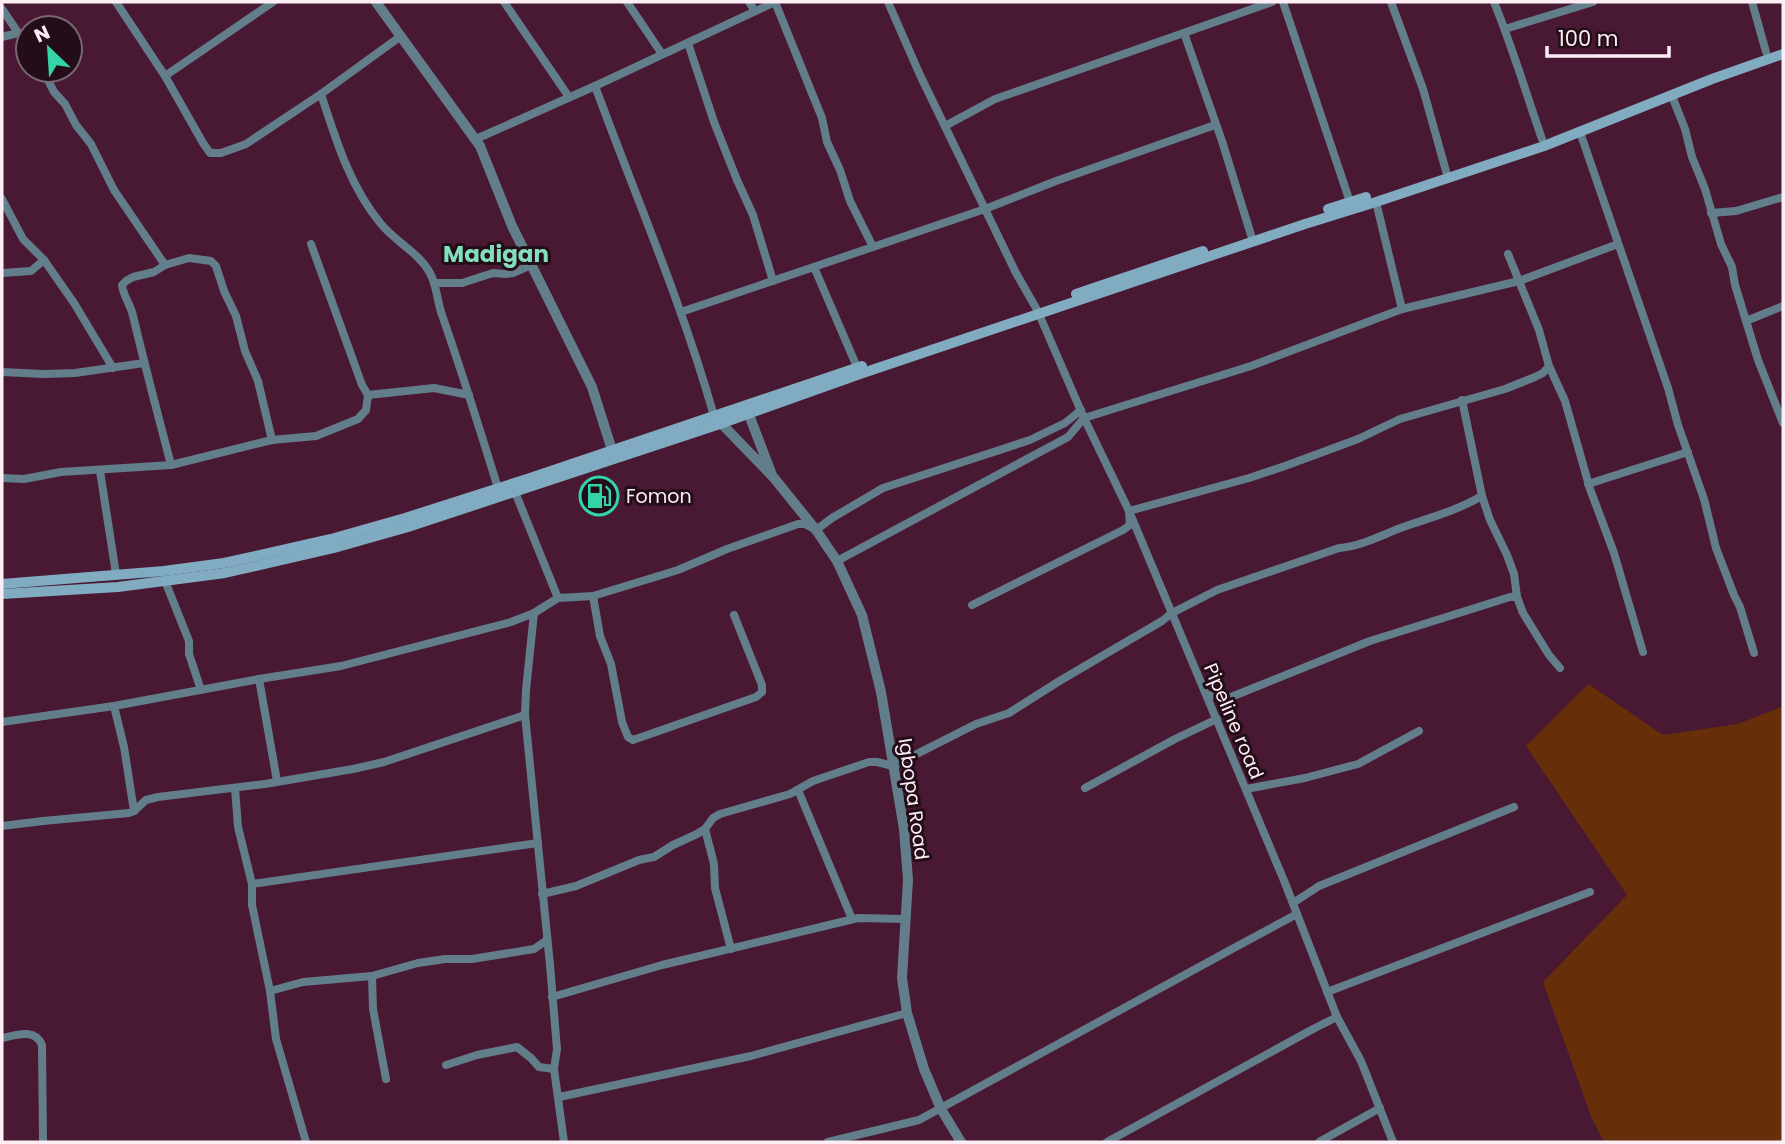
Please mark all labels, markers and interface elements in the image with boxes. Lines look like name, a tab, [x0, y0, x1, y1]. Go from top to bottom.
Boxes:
north arrow	[14, 14, 84, 84]
scale bar	[1547, 14, 1670, 58]
text: N	[30, 19, 54, 49]
text: 100 m	[1558, 24, 1618, 53]
district label: Madigan	[443, 238, 549, 270]
fuel station icon: Fomon	[578, 475, 620, 517]
place label: Fomon	[626, 483, 692, 510]
street label: Pipeline road	[1197, 659, 1270, 783]
street label: Igbopa Road	[892, 736, 935, 862]

